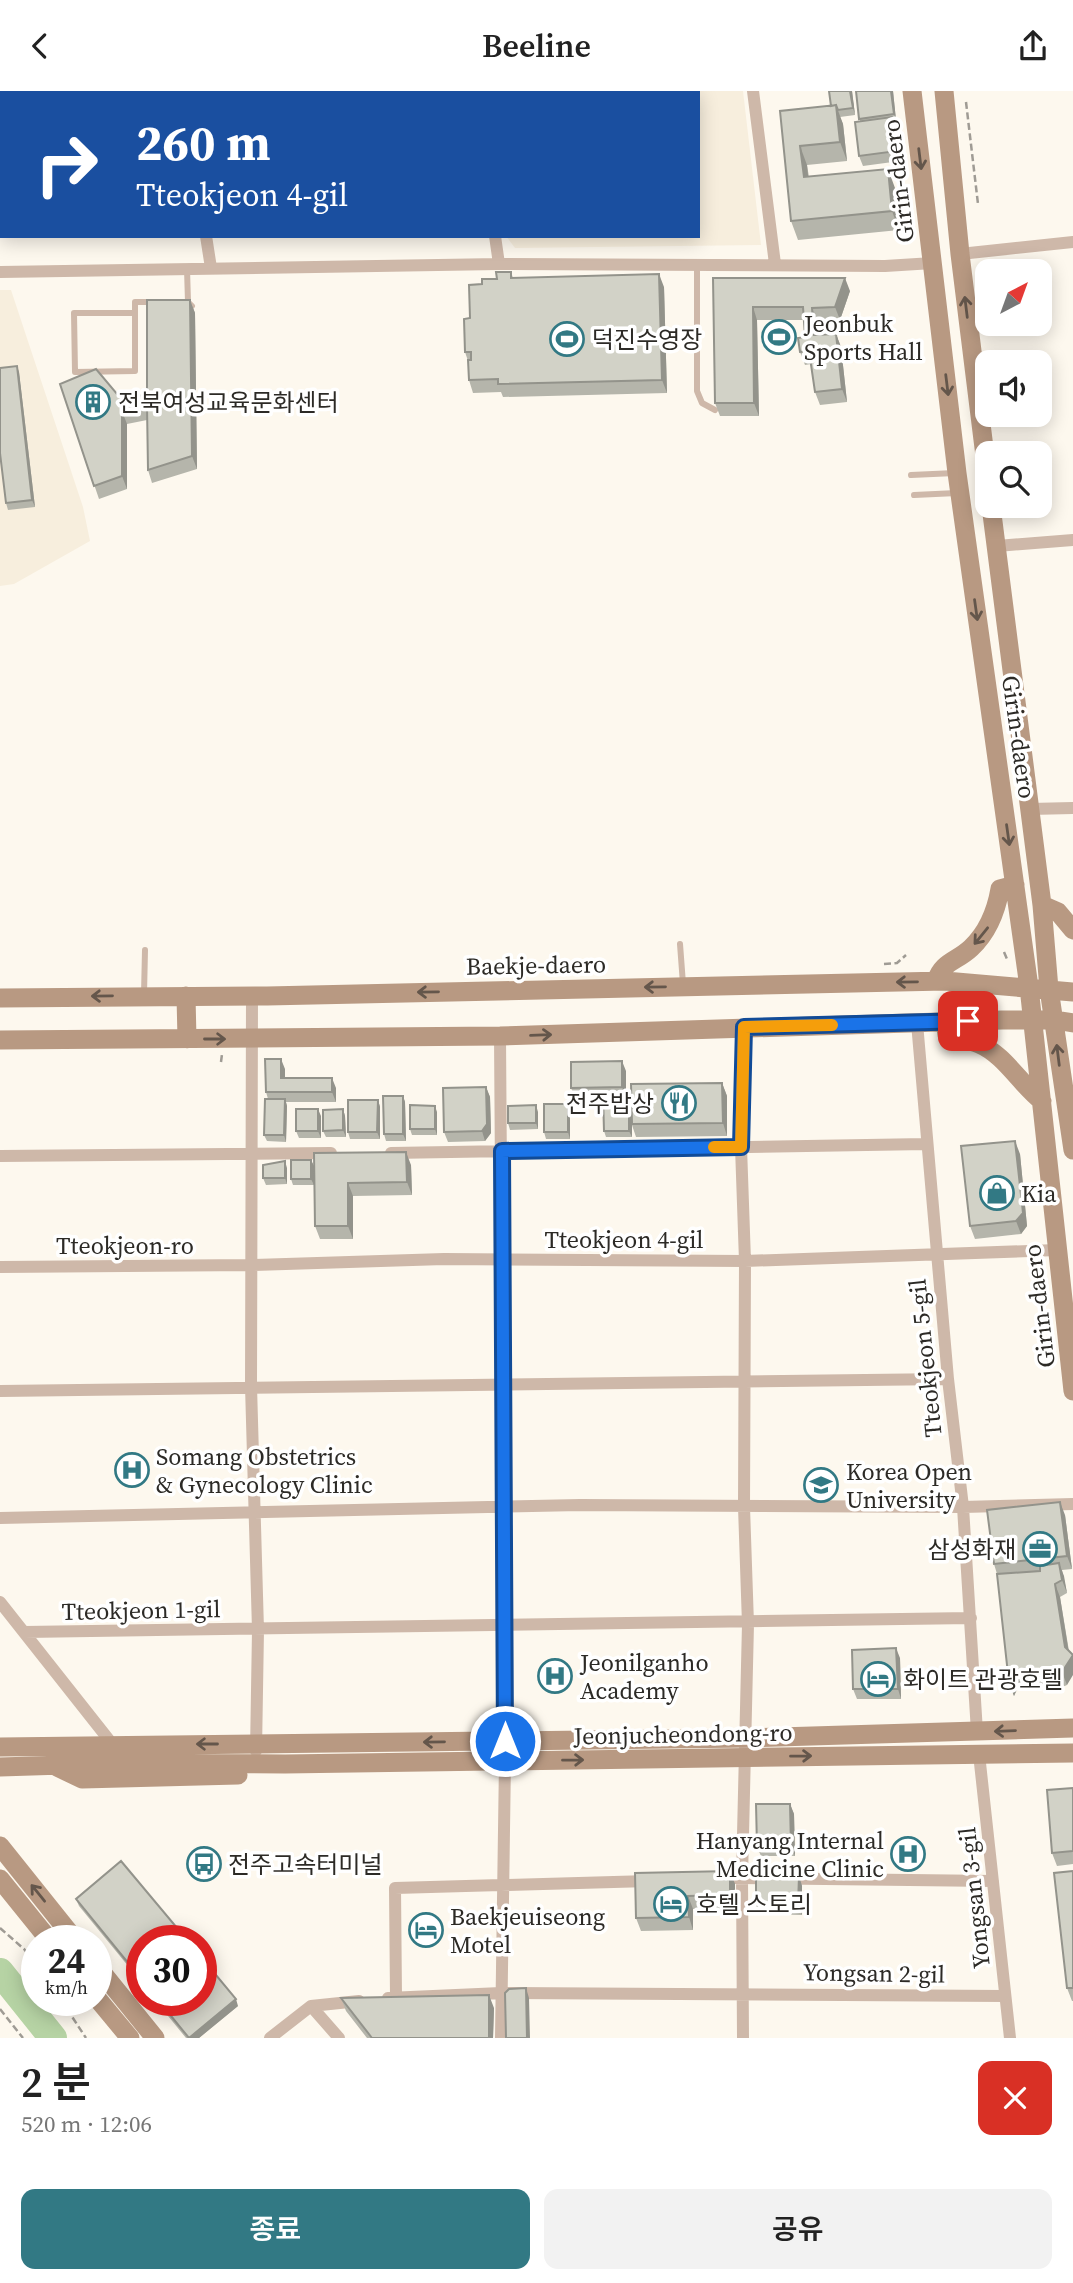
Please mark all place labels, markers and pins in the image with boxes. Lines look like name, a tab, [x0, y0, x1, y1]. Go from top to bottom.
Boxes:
place label: Jeonbuk Sports Hall	[803, 307, 923, 368]
sports icon: Jeonbuk Sports Hall	[760, 318, 798, 356]
sports icon: 덕진수영장	[548, 320, 586, 358]
place label: 덕진수영장	[592, 323, 702, 356]
building icon: 전북여성교육문화센터	[74, 383, 112, 421]
place label: 전북여성교육문화센터	[118, 386, 339, 419]
pin	[938, 991, 998, 1051]
restaurant icon: 전주밥상	[660, 1084, 698, 1122]
place label: 전주밥상	[566, 1087, 654, 1120]
shop icon: Kia	[978, 1174, 1016, 1212]
place label: Kia	[1021, 1177, 1057, 1210]
place label: Somang Obstetrics & Gynecology Clinic	[156, 1440, 373, 1501]
hospital icon: Somang Obstetrics & Gynecology Clinic	[113, 1451, 151, 1489]
place label: Korea Open University	[846, 1455, 972, 1516]
school or university icon: Korea Open University	[802, 1466, 840, 1504]
office icon: 삼성화재	[1021, 1530, 1059, 1568]
place label: 삼성화재	[928, 1533, 1016, 1566]
place label: Jeonilganho Academy	[579, 1646, 709, 1707]
hospital icon: Jeonilganho Academy	[536, 1657, 574, 1695]
hotel icon: 화이트 관광호텔	[859, 1660, 897, 1698]
place label: 화이트 관광호텔	[903, 1663, 1063, 1696]
place label: Hanyang Internal Medicine Clinic	[696, 1824, 884, 1885]
hospital icon: Hanyang Internal Medicine Clinic	[889, 1835, 927, 1873]
bus stop icon: 전주고속터미널	[185, 1845, 223, 1883]
place label: 전주고속터미널	[228, 1848, 383, 1881]
hotel icon: 호텔 스토리	[652, 1885, 690, 1923]
place label: 호텔 스토리	[696, 1888, 812, 1921]
place label: Baekjeuiseong Motel	[450, 1900, 605, 1961]
hotel icon: Baekjeuiseong Motel	[407, 1911, 445, 1949]

